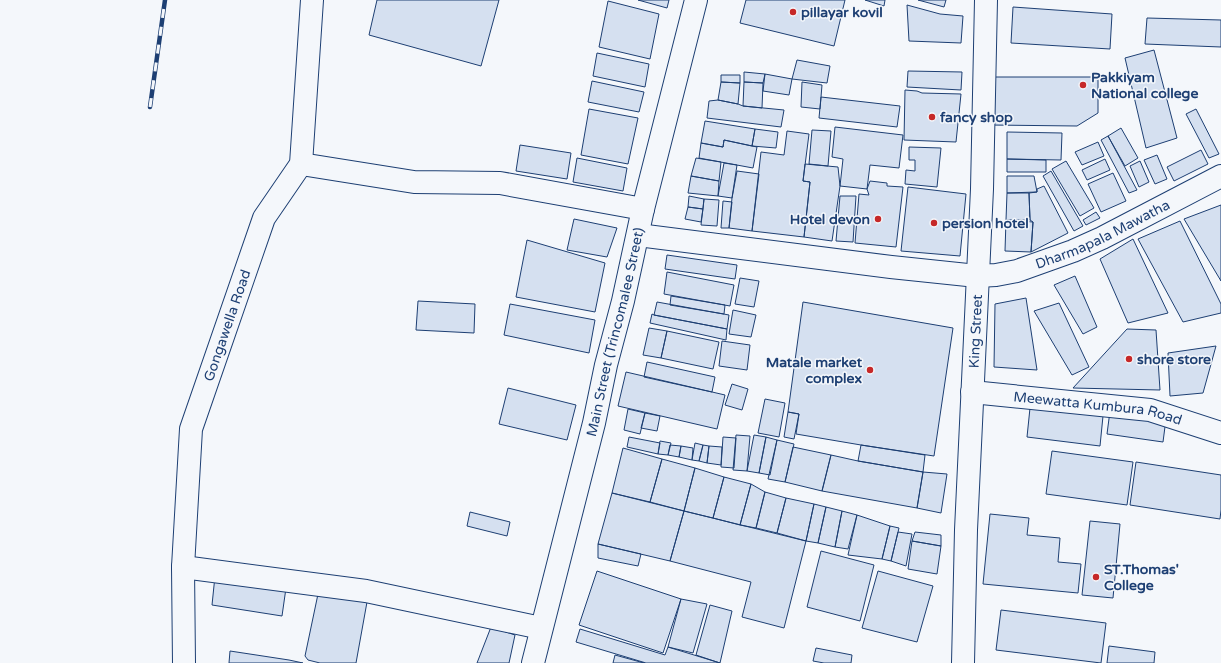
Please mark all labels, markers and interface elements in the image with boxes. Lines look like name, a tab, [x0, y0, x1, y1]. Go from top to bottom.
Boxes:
place label: pillayar kovil	[801, 4, 883, 21]
marker: pillayar kovil	[788, 7, 798, 17]
place label: Pakkiyam National college	[1091, 69, 1198, 102]
marker: Pakkiyam National college	[1078, 80, 1088, 90]
place label: fancy shop	[939, 109, 1013, 126]
marker: fancy shop	[927, 112, 937, 122]
street label: Dharmapala Mawatha	[1033, 196, 1173, 272]
place label: Hotel devon	[790, 211, 870, 228]
marker: Hotel devon	[873, 214, 883, 224]
place label: persion hotel	[942, 215, 1029, 232]
marker: persion hotel	[929, 218, 939, 228]
street label: Main Street (Trincomalee Street)	[582, 226, 647, 438]
street label: Gongawella Road	[200, 267, 254, 383]
street label: King Street	[965, 293, 986, 369]
place label: shore store	[1137, 351, 1211, 368]
place label: Matale market complex	[766, 354, 863, 387]
marker: shore store	[1124, 354, 1134, 364]
marker: Matale market complex	[865, 365, 875, 375]
street label: Meewatta Kumbura Road	[1013, 388, 1184, 428]
place label: ST.Thomas' College	[1104, 561, 1179, 594]
marker: ST.Thomas' College	[1091, 572, 1101, 582]

